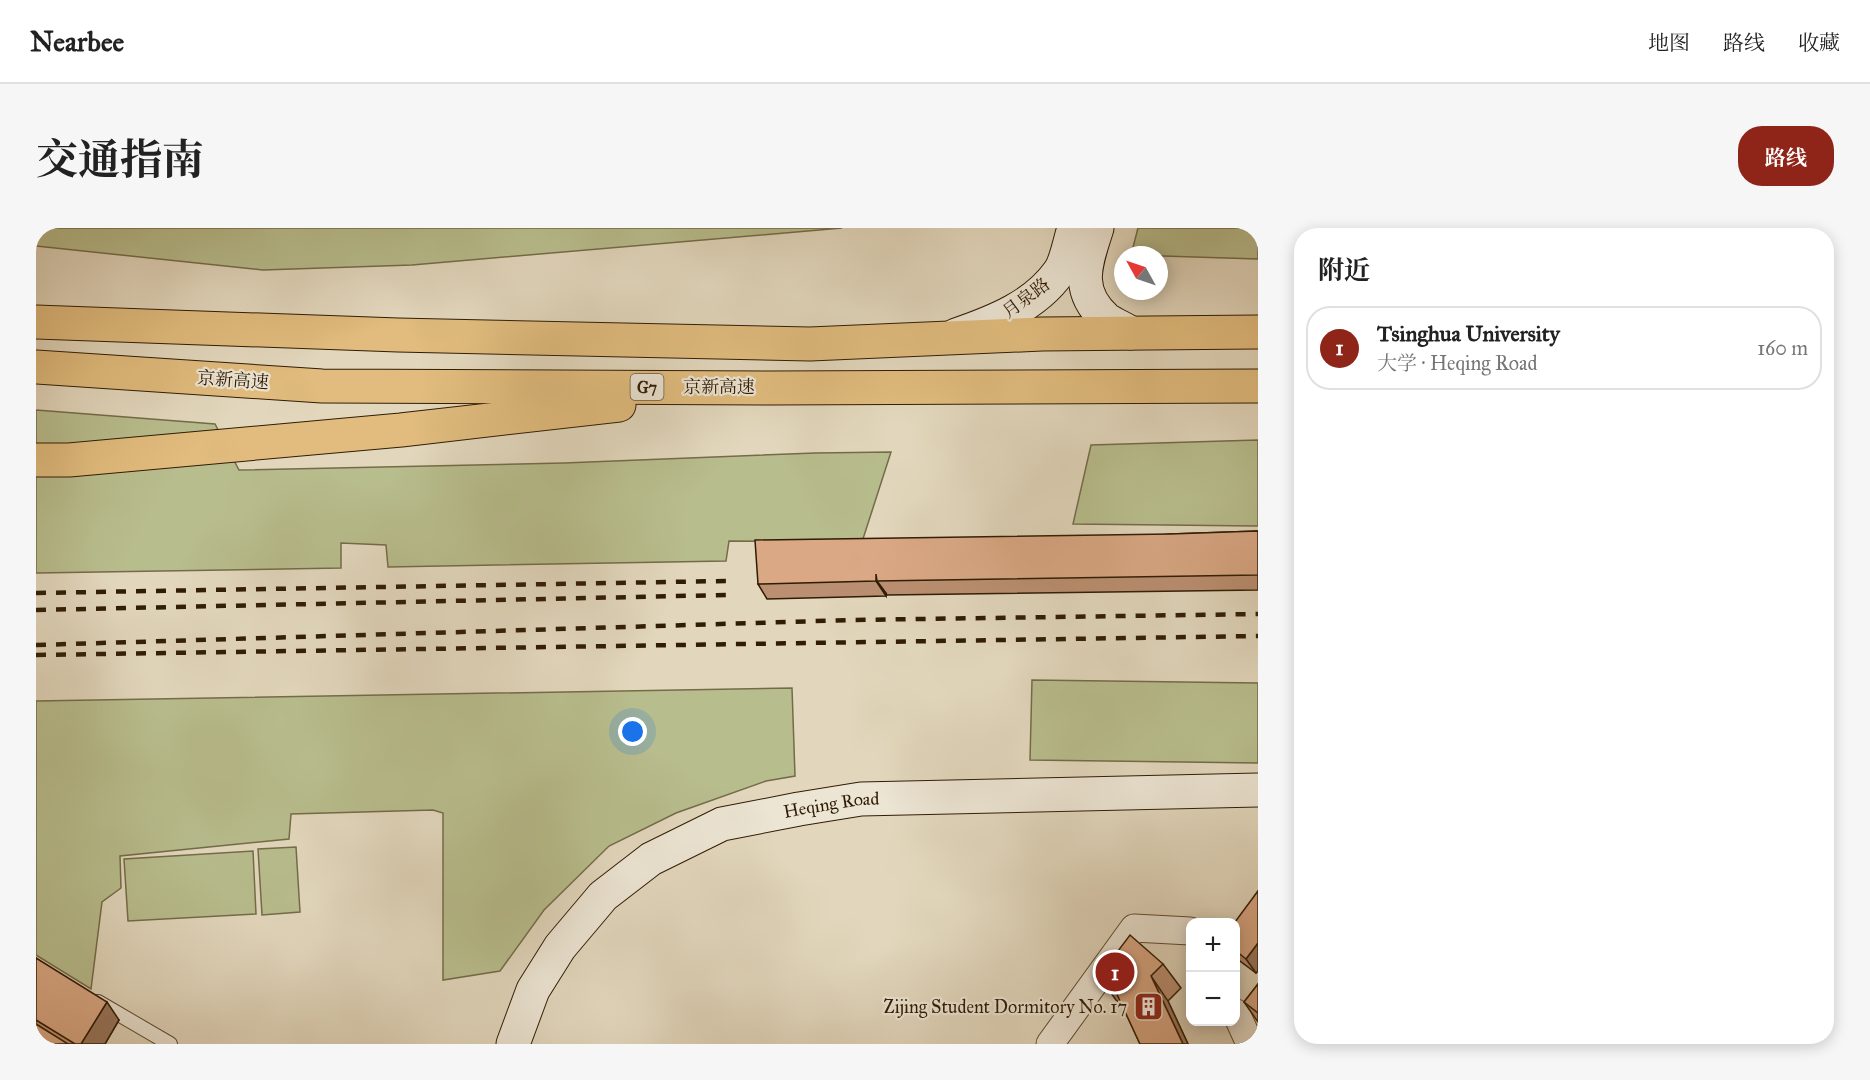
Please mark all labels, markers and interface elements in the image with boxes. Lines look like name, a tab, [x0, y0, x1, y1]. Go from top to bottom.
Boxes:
text: Nearbee	[30, 24, 124, 59]
text: 地图	[1648, 30, 1690, 56]
text: 路线	[1723, 30, 1765, 56]
text: 收藏	[1798, 30, 1840, 56]
button: 路线	[1738, 126, 1834, 186]
text: 交通指南	[36, 134, 204, 186]
north arrow	[1114, 246, 1168, 300]
text: 附近	[1318, 254, 1370, 286]
street label: 月泉路	[998, 273, 1054, 323]
text: Tsinghua University	[1377, 320, 1560, 347]
text: 1	[1336, 336, 1343, 360]
text: 160 m	[1757, 336, 1808, 360]
text: 大学 · Heqing Road	[1377, 351, 1538, 375]
street label: 京新高速	[196, 367, 270, 393]
road number: G7	[630, 374, 664, 400]
street label: 京新高速	[683, 376, 755, 398]
your location	[618, 717, 647, 746]
street label: Heqing Road	[781, 788, 880, 823]
map controls	[1186, 918, 1240, 1026]
button: +	[1186, 918, 1240, 972]
pin: 1	[1096, 950, 1134, 994]
button: −	[1186, 972, 1240, 1026]
building icon: Zijing Student Dormitory No. 17	[1132, 991, 1164, 1023]
place label: Zijing Student Dormitory No. 17	[884, 996, 1127, 1019]

